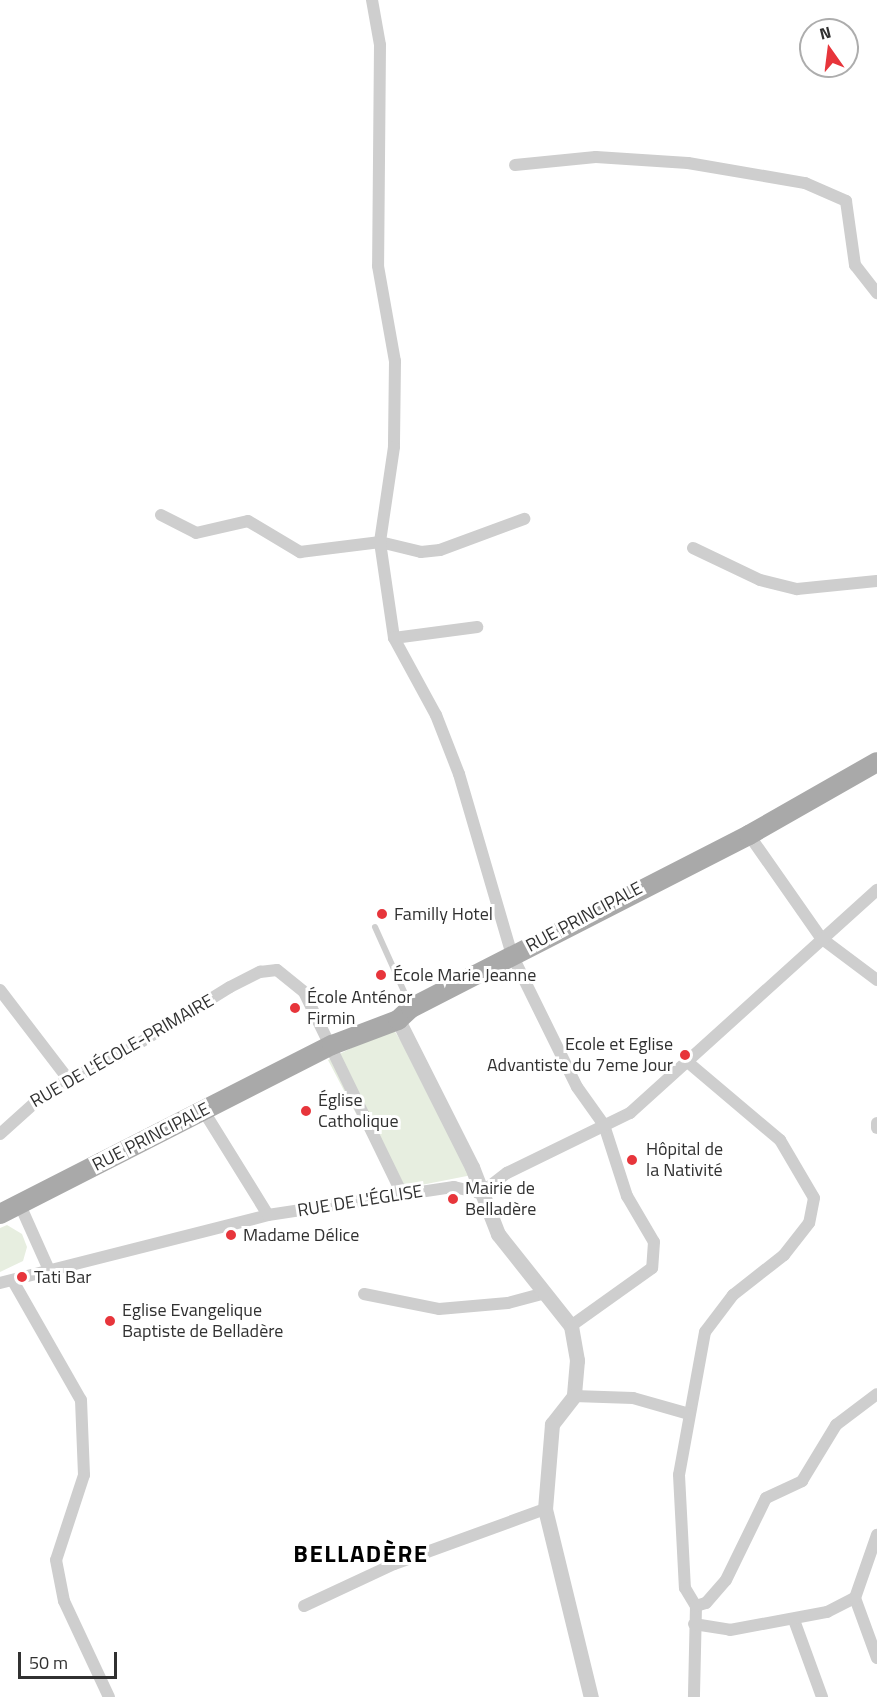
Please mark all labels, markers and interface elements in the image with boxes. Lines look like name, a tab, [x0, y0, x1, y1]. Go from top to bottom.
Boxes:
north arrow	[799, 18, 859, 78]
text: N	[817, 19, 833, 45]
street label: RUE PRINCIPALE	[522, 877, 646, 957]
place label: Familly Hotel	[394, 903, 493, 925]
marker: Familly Hotel	[375, 907, 389, 921]
place label: École Marie Jeanne	[393, 964, 536, 986]
marker: École Marie Jeanne	[374, 968, 388, 982]
place label: École Anténor Firmin	[307, 987, 412, 1030]
street label: RUE DE L'ÉCOLE-PRIMAIRE	[27, 990, 217, 1112]
marker: École Anténor Firmin	[288, 1001, 302, 1015]
place label: Ecole et Eglise Advantiste du 7eme Jour	[487, 1034, 673, 1076]
marker: Ecole et Eglise Advantiste du 7eme Jour	[678, 1048, 692, 1062]
place label: Église Catholique	[318, 1090, 399, 1132]
street label: RUE PRINCIPALE	[89, 1098, 213, 1176]
marker: Église Catholique	[299, 1104, 313, 1118]
place label: Hôpital de la Nativité	[646, 1139, 723, 1182]
marker: Hôpital de la Nativité	[623, 1151, 641, 1169]
place label: Mairie de Belladère	[465, 1178, 536, 1220]
street label: RUE DE L'ÉGLISE	[296, 1180, 424, 1222]
marker: Mairie de Belladère	[446, 1192, 460, 1206]
place label: Madame Délice	[243, 1224, 359, 1246]
marker: Madame Délice	[224, 1228, 238, 1242]
place label: Tati Bar	[34, 1266, 91, 1288]
marker: Tati Bar	[15, 1270, 29, 1284]
place label: Eglise Evangelique Baptiste de Belladère	[122, 1300, 283, 1342]
marker: Eglise Evangelique Baptiste de Belladère	[103, 1314, 117, 1328]
district label: BELLADÈRE	[293, 1540, 429, 1568]
scale bar	[21, 1640, 120, 1678]
text: 50 m	[29, 1649, 68, 1676]

